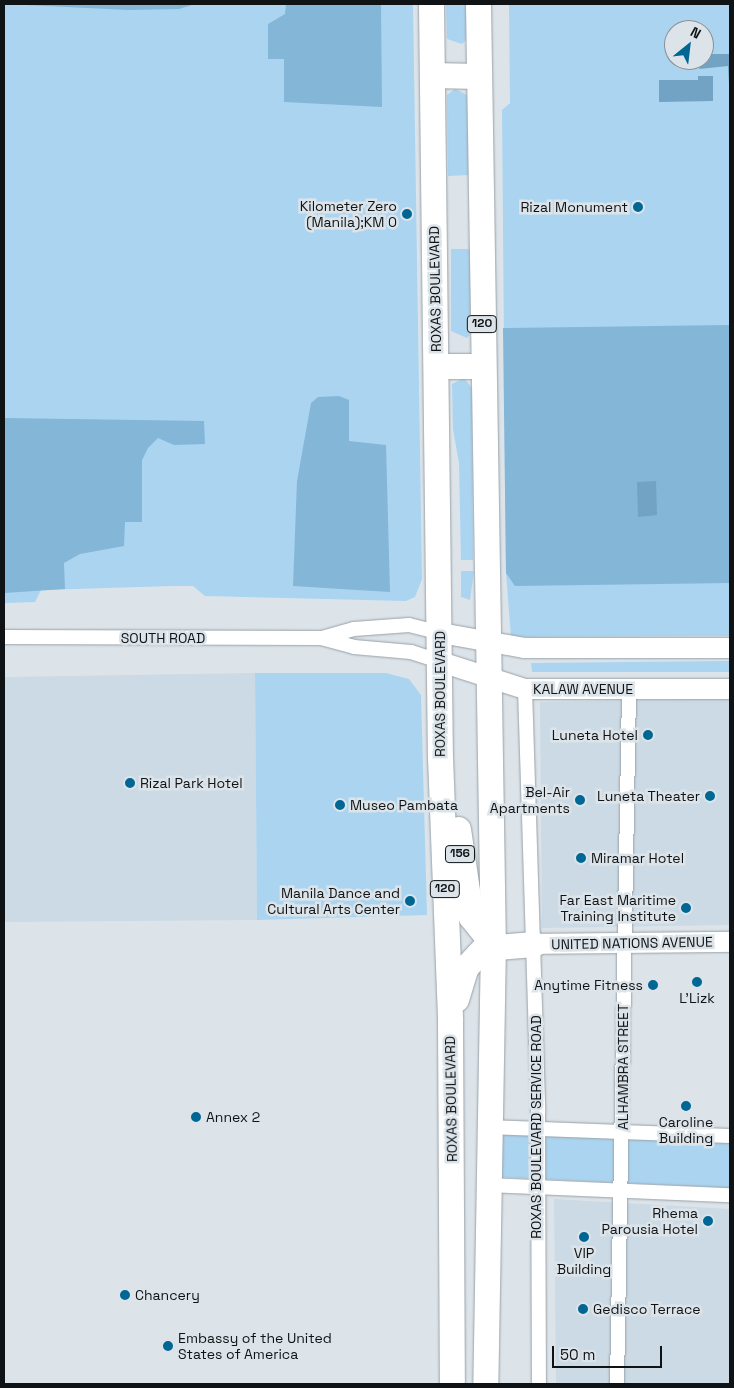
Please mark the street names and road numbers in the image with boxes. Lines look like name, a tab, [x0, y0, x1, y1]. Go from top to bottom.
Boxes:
street label: ROXAS BOULEVARD	[426, 226, 444, 352]
road number: 120	[466, 314, 498, 334]
street label: SOUTH ROAD	[121, 630, 205, 646]
street label: ROXAS BOULEVARD	[432, 631, 448, 757]
street label: KALAW AVENUE	[533, 681, 633, 697]
road number: 156	[444, 844, 476, 864]
road number: 120	[429, 880, 461, 899]
street label: UNITED NATIONS AVENUE	[551, 933, 713, 953]
street label: ALHAMBRA STREET	[615, 1004, 631, 1130]
street label: ROXAS BOULEVARD SERVICE ROAD	[528, 1015, 544, 1239]
street label: ROXAS BOULEVARD	[442, 1036, 460, 1162]

